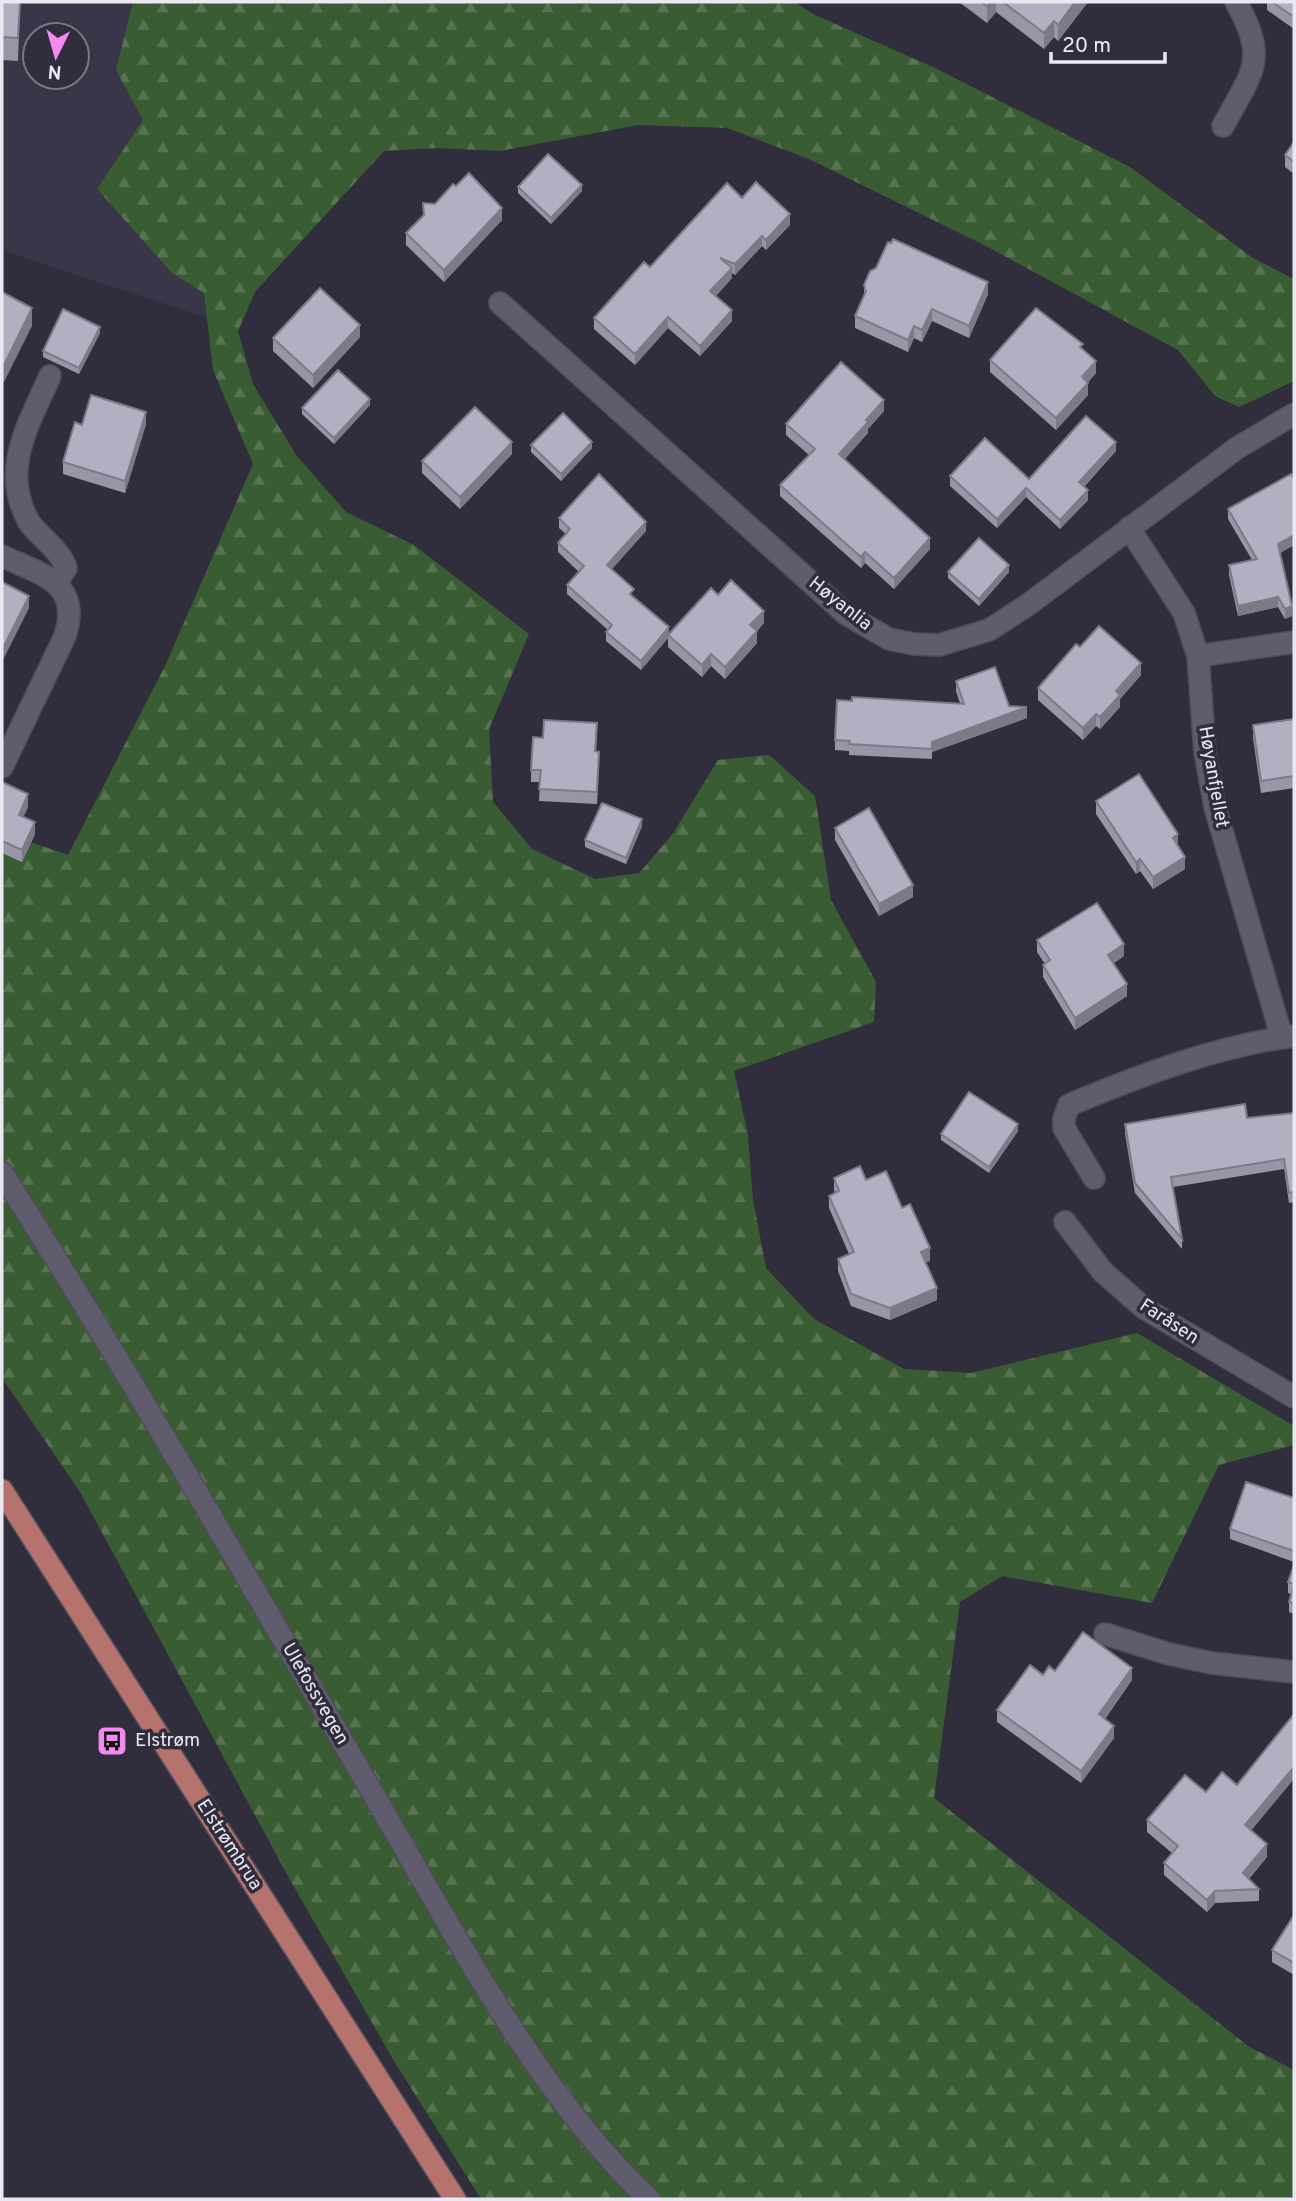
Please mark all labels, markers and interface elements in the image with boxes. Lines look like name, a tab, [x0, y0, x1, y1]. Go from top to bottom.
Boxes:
north arrow	[21, 21, 91, 91]
scale bar	[1051, 21, 1165, 65]
text: 20 m	[1062, 33, 1111, 60]
text: N	[47, 58, 63, 83]
street label: Høyanlia	[803, 572, 877, 636]
street label: Høyanfjellet	[1192, 724, 1234, 830]
street label: Faråsen	[1135, 1294, 1203, 1350]
street label: Ulefossvegen	[276, 1639, 354, 1749]
bus stop icon: Elstrøm	[95, 1724, 129, 1758]
place label: Elstrøm	[135, 1729, 200, 1753]
street label: Elstrømbrua	[191, 1795, 267, 1895]

